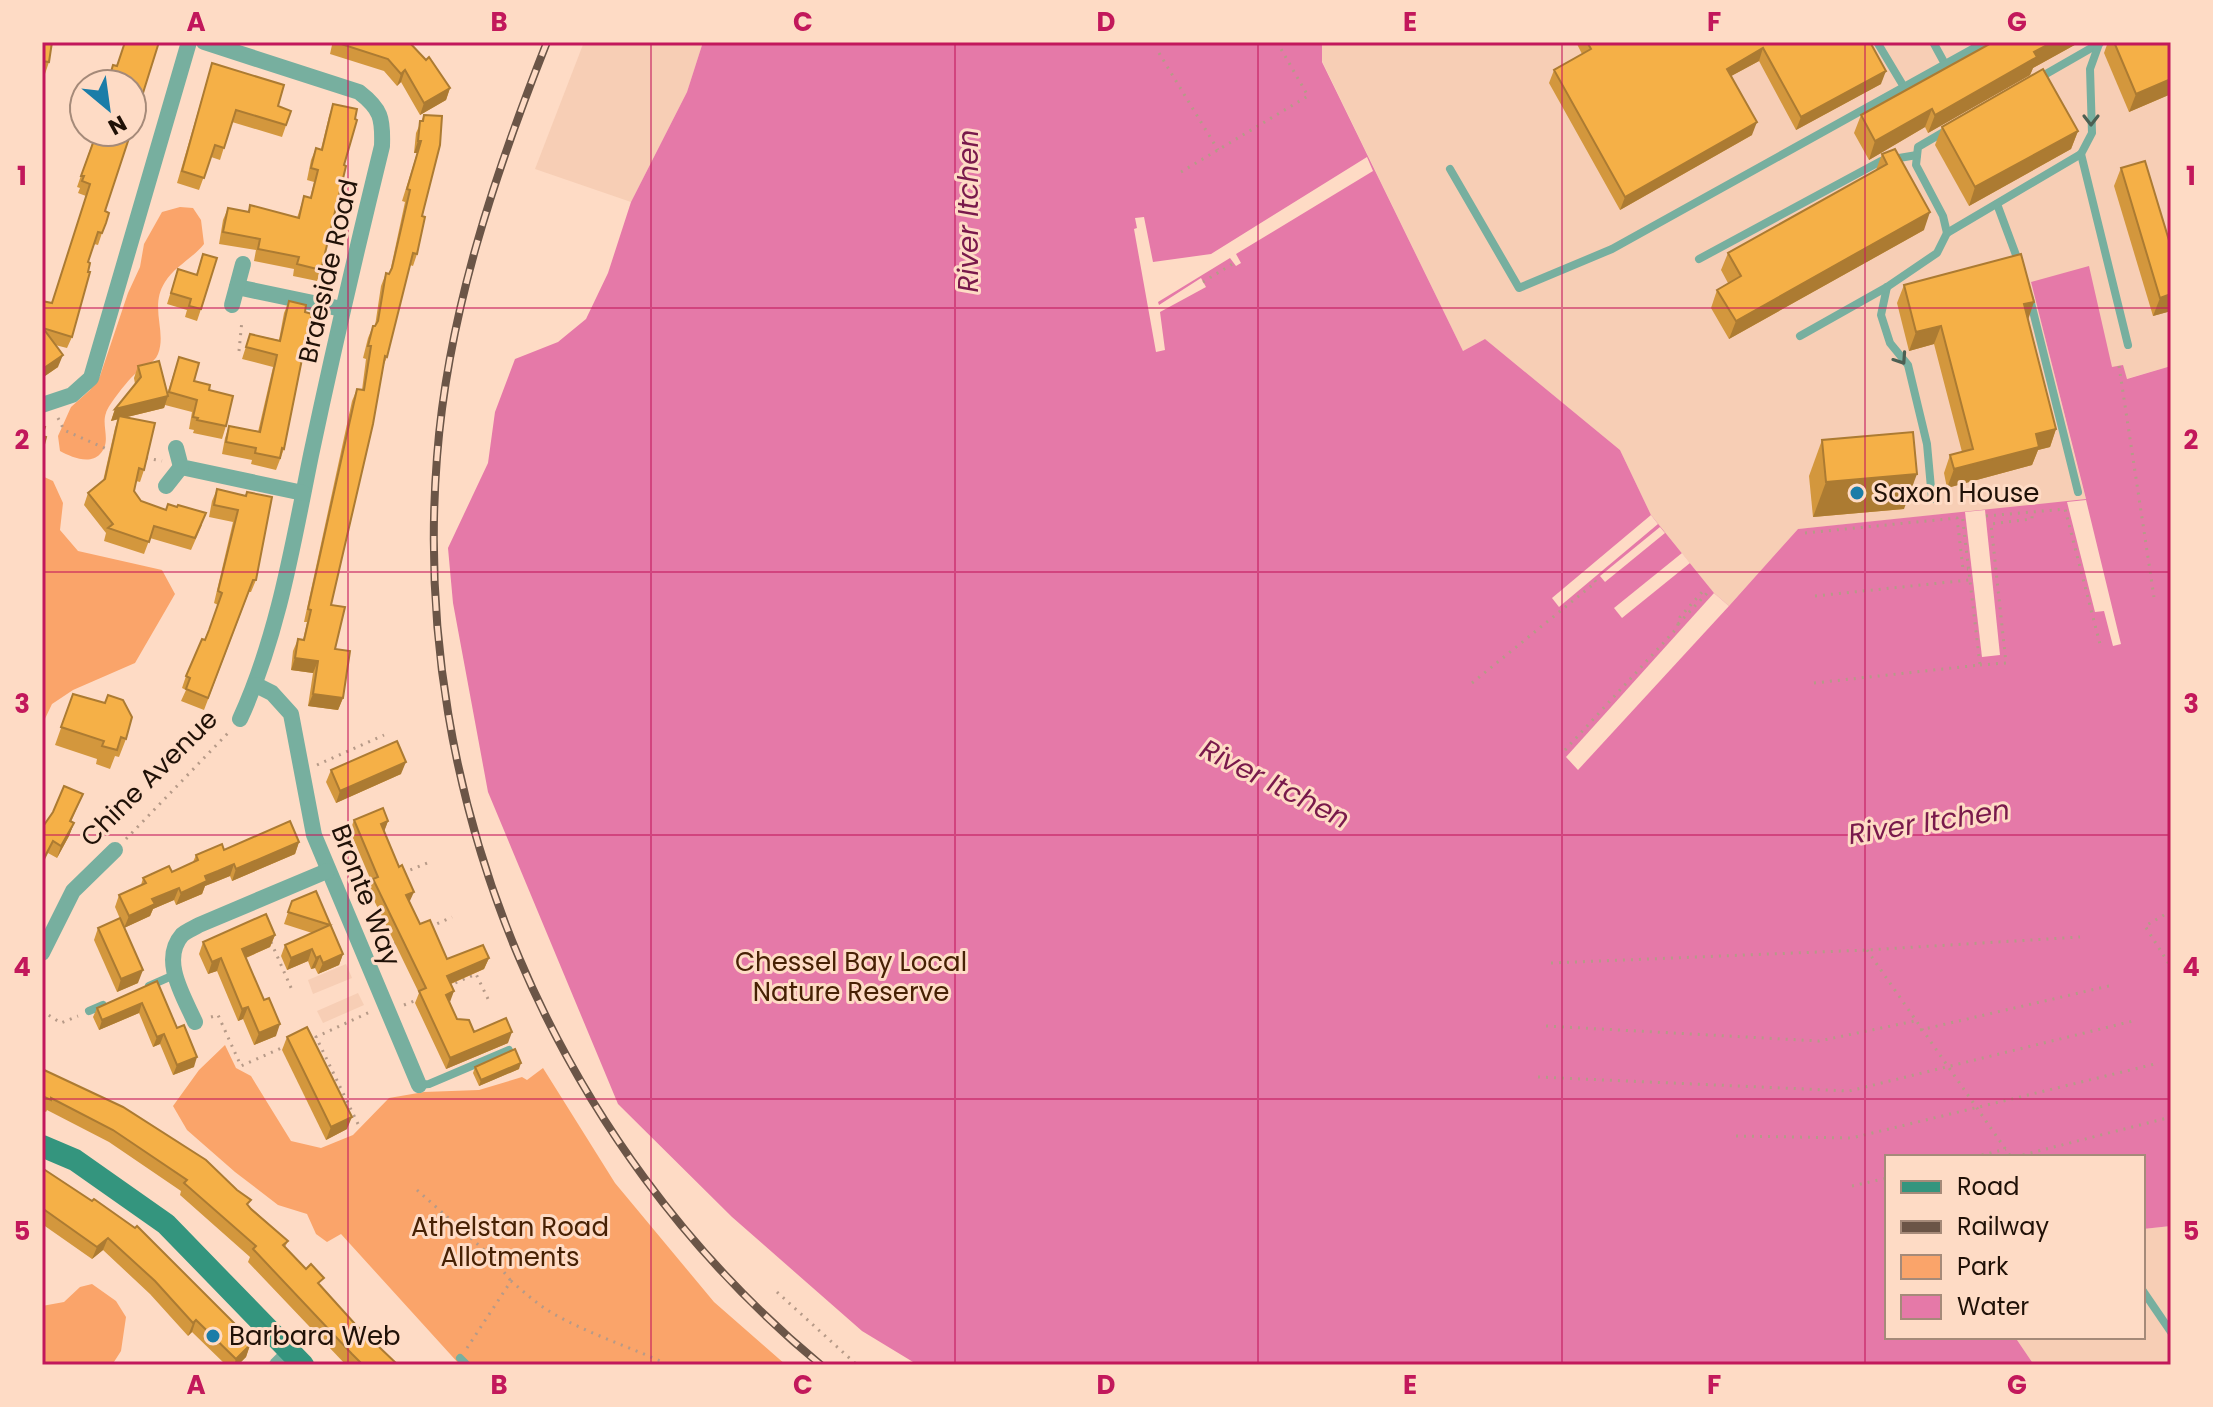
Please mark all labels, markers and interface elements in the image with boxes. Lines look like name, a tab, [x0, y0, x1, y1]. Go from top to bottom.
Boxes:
text: A	[186, 4, 206, 40]
text: B	[490, 4, 508, 40]
text: C	[793, 4, 813, 40]
text: D	[1097, 4, 1116, 40]
text: E	[1403, 4, 1417, 40]
text: F	[1707, 4, 1721, 40]
text: G	[2007, 4, 2027, 40]
north arrow	[68, 68, 148, 148]
text: N	[103, 107, 132, 143]
one-way arrow	[2082, 114, 2100, 127]
water label: River Itchen	[949, 129, 988, 293]
text: 1	[17, 158, 27, 194]
text: 1	[2186, 158, 2196, 194]
street label: Braeside Road	[289, 176, 367, 366]
one-way arrow	[1892, 350, 1907, 364]
text: 2	[15, 422, 30, 458]
text: 2	[2184, 422, 2199, 458]
place label: Saxon House	[1873, 475, 2039, 511]
marker: Saxon House	[1848, 484, 1866, 502]
text: 3	[14, 686, 30, 722]
text: 3	[2183, 686, 2199, 722]
street label: Chine Avenue	[72, 701, 226, 855]
water label: River Itchen	[1194, 730, 1356, 838]
water label: River Itchen	[1845, 790, 2013, 854]
street label: Bronte Way	[322, 819, 410, 971]
park label: Chessel Bay Local Nature Reserve	[735, 944, 967, 1010]
text: 4	[13, 949, 31, 985]
text: 4	[2182, 949, 2200, 985]
legend	[1885, 1155, 2145, 1339]
text: Road	[1957, 1170, 2019, 1203]
park label: Athelstan Road Allotments	[411, 1209, 609, 1275]
text: Railway	[1957, 1210, 2050, 1243]
text: 5	[14, 1213, 30, 1249]
text: 5	[2183, 1213, 2199, 1249]
text: Park	[1957, 1250, 2009, 1283]
text: Water	[1957, 1290, 2029, 1323]
place label: Barbara Web	[229, 1318, 401, 1354]
marker: Barbara Web	[204, 1327, 222, 1345]
text: A	[186, 1367, 206, 1403]
text: B	[490, 1367, 508, 1403]
text: C	[793, 1367, 813, 1403]
text: D	[1097, 1367, 1116, 1403]
text: E	[1403, 1367, 1417, 1403]
text: F	[1707, 1367, 1721, 1403]
text: G	[2007, 1367, 2027, 1403]

